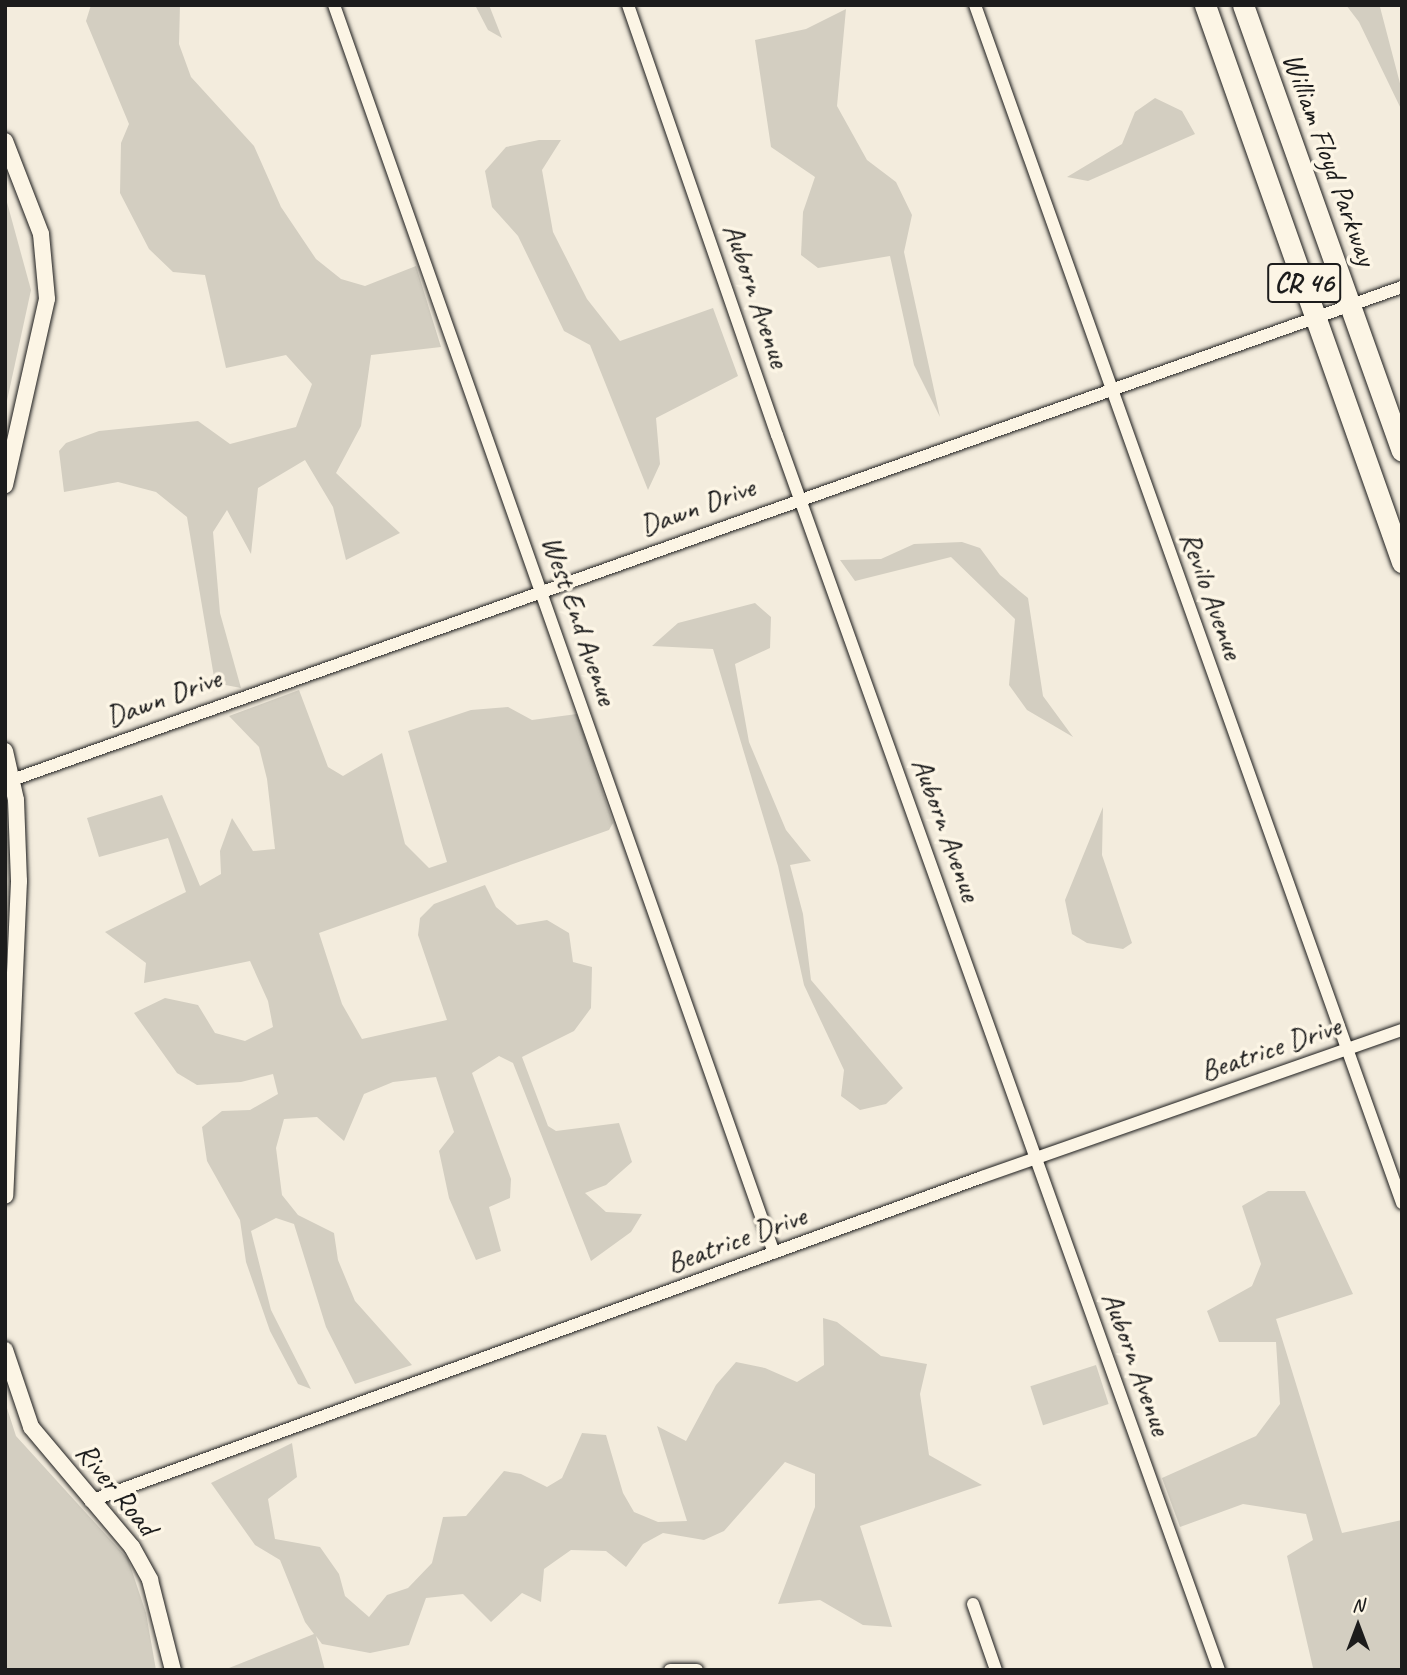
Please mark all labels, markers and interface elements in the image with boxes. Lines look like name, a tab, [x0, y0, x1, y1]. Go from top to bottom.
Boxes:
street label: William Floyd Parkway	[1275, 47, 1385, 271]
street label: Auborn Avenue	[716, 218, 798, 372]
road number: CR 46	[1266, 258, 1342, 308]
street label: Dawn Drive	[634, 469, 760, 543]
street label: Revilo Avenue	[1172, 526, 1252, 664]
street label: West End Avenue	[534, 531, 626, 709]
street label: Dawn Drive	[100, 660, 226, 734]
street label: Auborn Avenue	[904, 753, 990, 905]
street label: Beatrice Drive	[1195, 1007, 1345, 1089]
street label: Beatrice Drive	[661, 1197, 811, 1281]
street label: Auborn Avenue	[1094, 1287, 1180, 1439]
street label: River Road	[68, 1435, 166, 1543]
north arrow	[1323, 1591, 1393, 1661]
text: N	[1352, 1593, 1364, 1617]

